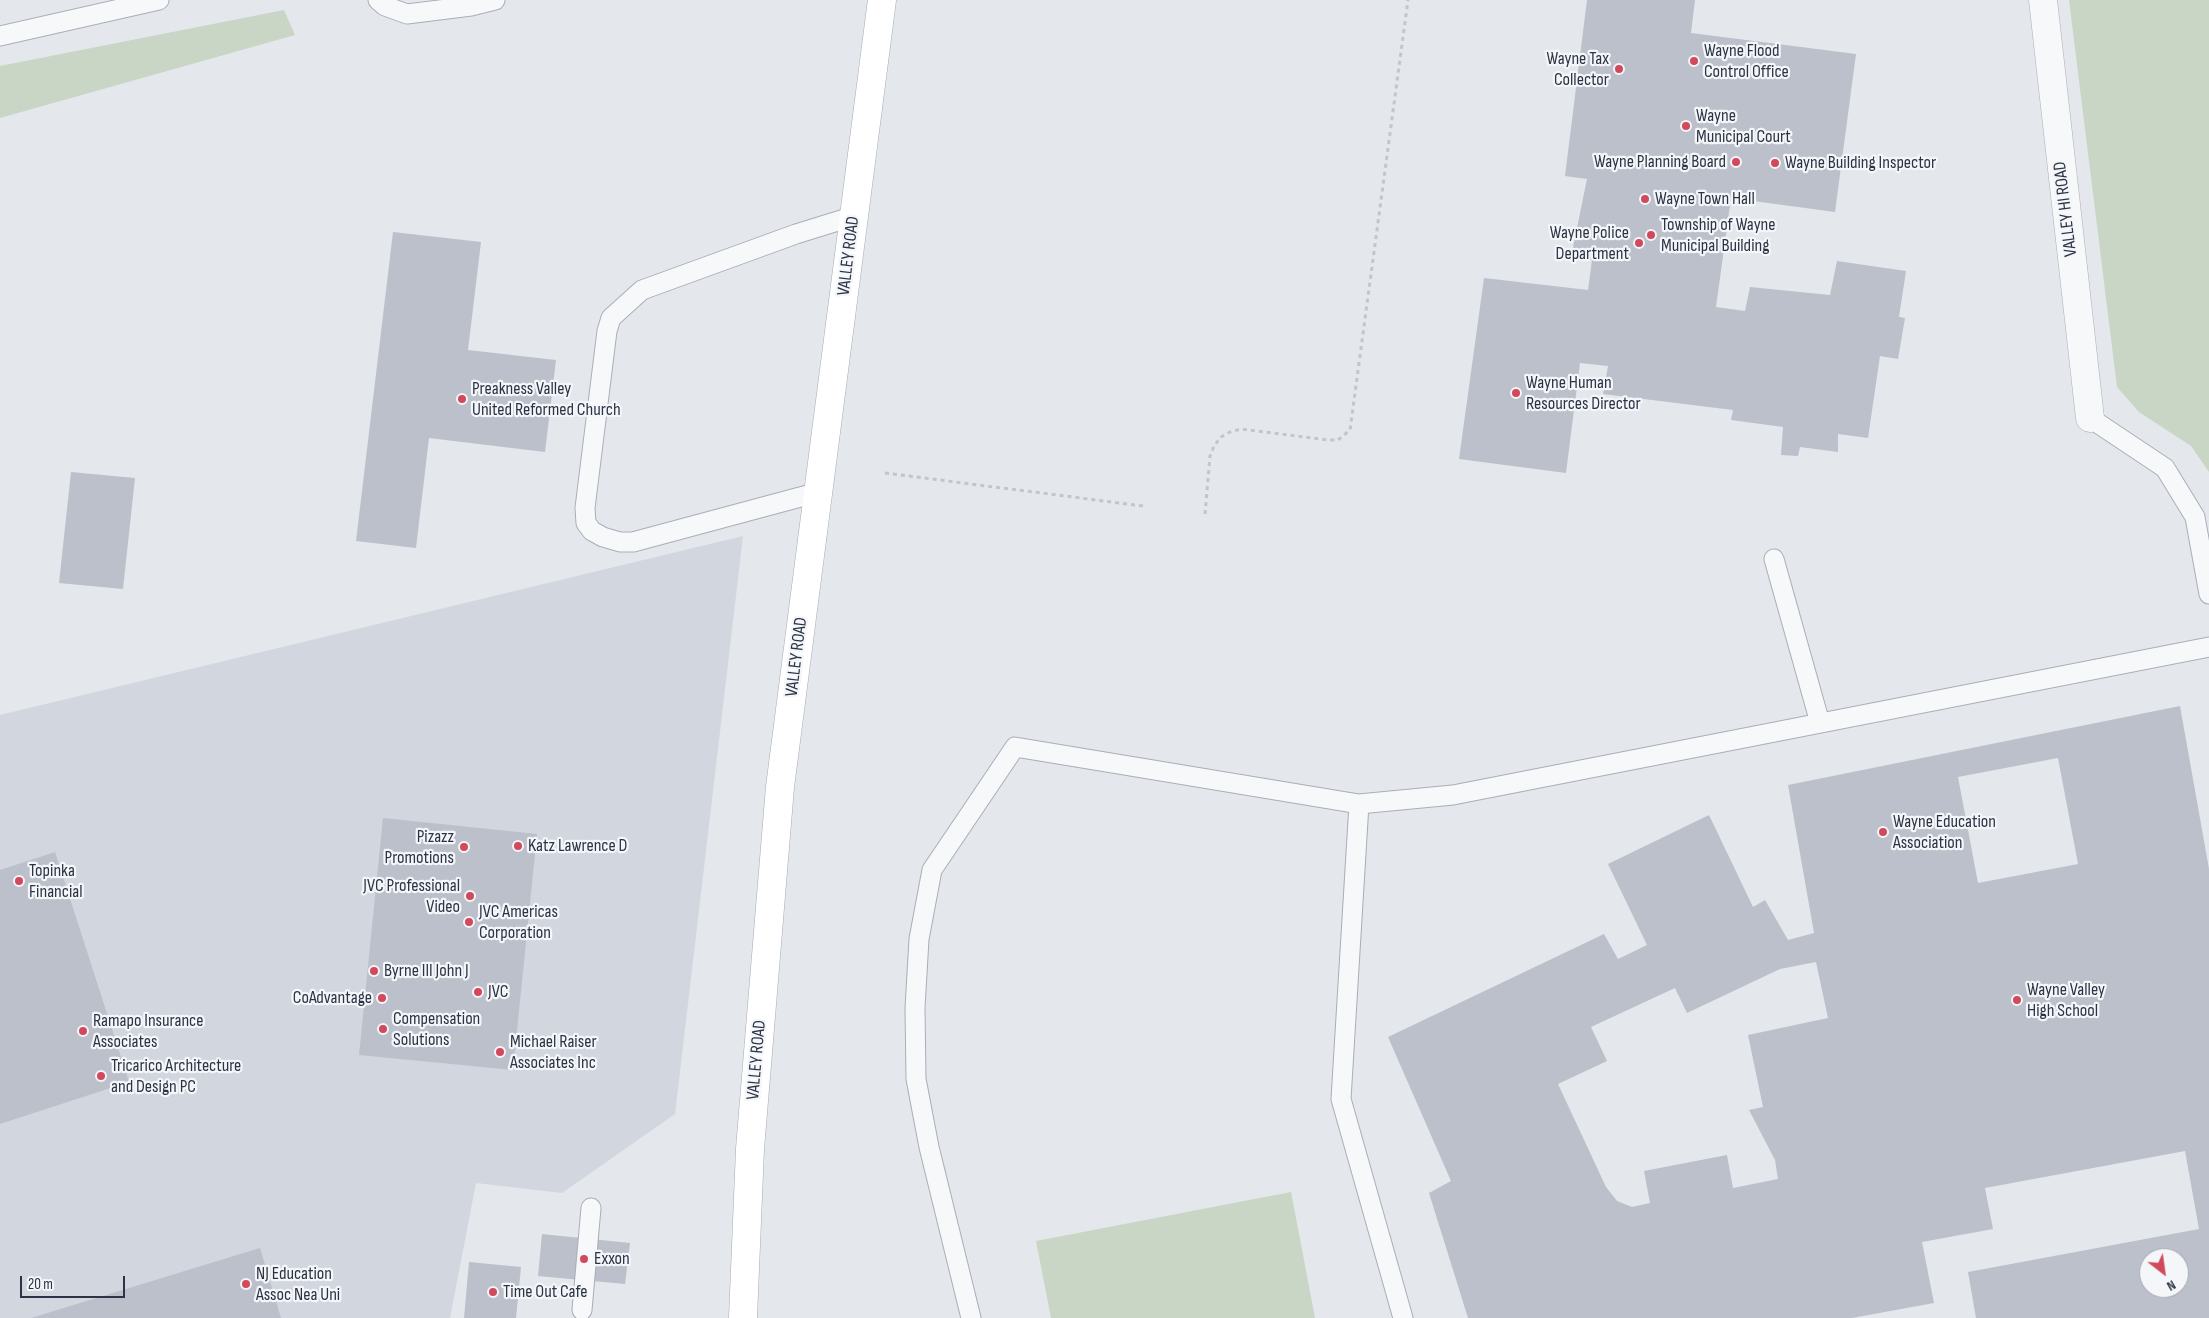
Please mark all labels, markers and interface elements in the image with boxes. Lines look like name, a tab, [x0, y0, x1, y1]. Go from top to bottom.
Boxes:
place label: Wayne Flood Control Office	[1704, 40, 1789, 82]
place label: Wayne Tax Collector	[1546, 48, 1609, 90]
marker: Wayne Flood Control Office	[1688, 55, 1700, 67]
marker: Wayne Tax Collector	[1613, 63, 1625, 75]
place label: Wayne Municipal Court	[1696, 105, 1791, 148]
marker: Wayne Municipal Court	[1680, 120, 1692, 132]
place label: Wayne Planning Board	[1594, 151, 1726, 173]
place label: Wayne Building Inspector	[1785, 152, 1936, 174]
marker: Wayne Planning Board	[1730, 156, 1742, 168]
marker: Wayne Building Inspector	[1769, 157, 1781, 169]
street label: VALLEY HI ROAD	[2049, 160, 2083, 258]
place label: Wayne Town Hall	[1655, 188, 1755, 210]
marker: Wayne Town Hall	[1639, 193, 1651, 205]
place label: Township of Wayne Municipal Building	[1661, 214, 1776, 256]
street label: VALLEY ROAD	[833, 215, 865, 297]
place label: Wayne Police Department	[1550, 222, 1629, 264]
marker: Township of Wayne Municipal Building	[1645, 229, 1657, 241]
marker: Wayne Police Department	[1633, 237, 1645, 249]
place label: Wayne Human Resources Director	[1526, 372, 1641, 414]
place label: Preakness Valley United Reformed Church	[472, 378, 621, 420]
marker: Wayne Human Resources Director	[1510, 387, 1522, 399]
marker: Preakness Valley United Reformed Church	[456, 393, 468, 405]
street label: VALLEY ROAD	[781, 616, 813, 698]
place label: Wayne Education Association	[1893, 811, 1996, 854]
place label: Pizazz Promotions	[385, 826, 454, 869]
marker: Wayne Education Association	[1877, 826, 1889, 838]
place label: Katz Lawrence D	[528, 835, 627, 857]
marker: Katz Lawrence D	[512, 840, 524, 852]
marker: Pizazz Promotions	[458, 841, 470, 853]
place label: Topinka Financial	[29, 860, 83, 902]
marker: Topinka Financial	[13, 875, 25, 887]
place label: JVC Professional Video	[363, 875, 460, 918]
marker: JVC Professional Video	[464, 890, 476, 902]
place label: JVC Americas Corporation	[479, 901, 558, 944]
marker: JVC Americas Corporation	[463, 916, 475, 928]
place label: Byrne III John J	[384, 960, 469, 982]
marker: Byrne III John J	[368, 965, 380, 977]
place label: Wayne Valley High School	[2027, 979, 2105, 1022]
place label: JVC	[488, 981, 508, 1003]
marker: JVC	[472, 986, 484, 998]
place label: CoAdvantage	[293, 987, 372, 1009]
marker: CoAdvantage	[376, 992, 388, 1004]
marker: Wayne Valley High School	[2011, 994, 2023, 1006]
place label: Compensation Solutions	[393, 1008, 480, 1050]
place label: Ramapo Insurance Associates	[93, 1010, 203, 1052]
street label: VALLEY ROAD	[743, 1019, 771, 1101]
marker: Compensation Solutions	[377, 1023, 389, 1035]
marker: Ramapo Insurance Associates	[77, 1025, 89, 1037]
place label: Michael Raiser Associates Inc	[510, 1031, 597, 1074]
marker: Michael Raiser Associates Inc	[494, 1046, 506, 1058]
place label: Tricarico Architecture and Design PC	[111, 1055, 241, 1098]
marker: Tricarico Architecture and Design PC	[95, 1070, 107, 1082]
place label: Exxon	[594, 1248, 630, 1270]
north arrow	[2139, 1248, 2189, 1298]
marker: Exxon	[578, 1253, 590, 1265]
place label: NJ Education Assoc Nea Uni	[256, 1263, 340, 1306]
scale bar	[22, 1266, 128, 1298]
text: 20 m	[28, 1275, 53, 1294]
text: N	[2164, 1276, 2179, 1295]
marker: NJ Education Assoc Nea Uni	[240, 1278, 252, 1290]
place label: Time Out Cafe	[503, 1281, 587, 1303]
marker: Time Out Cafe	[487, 1286, 499, 1298]

